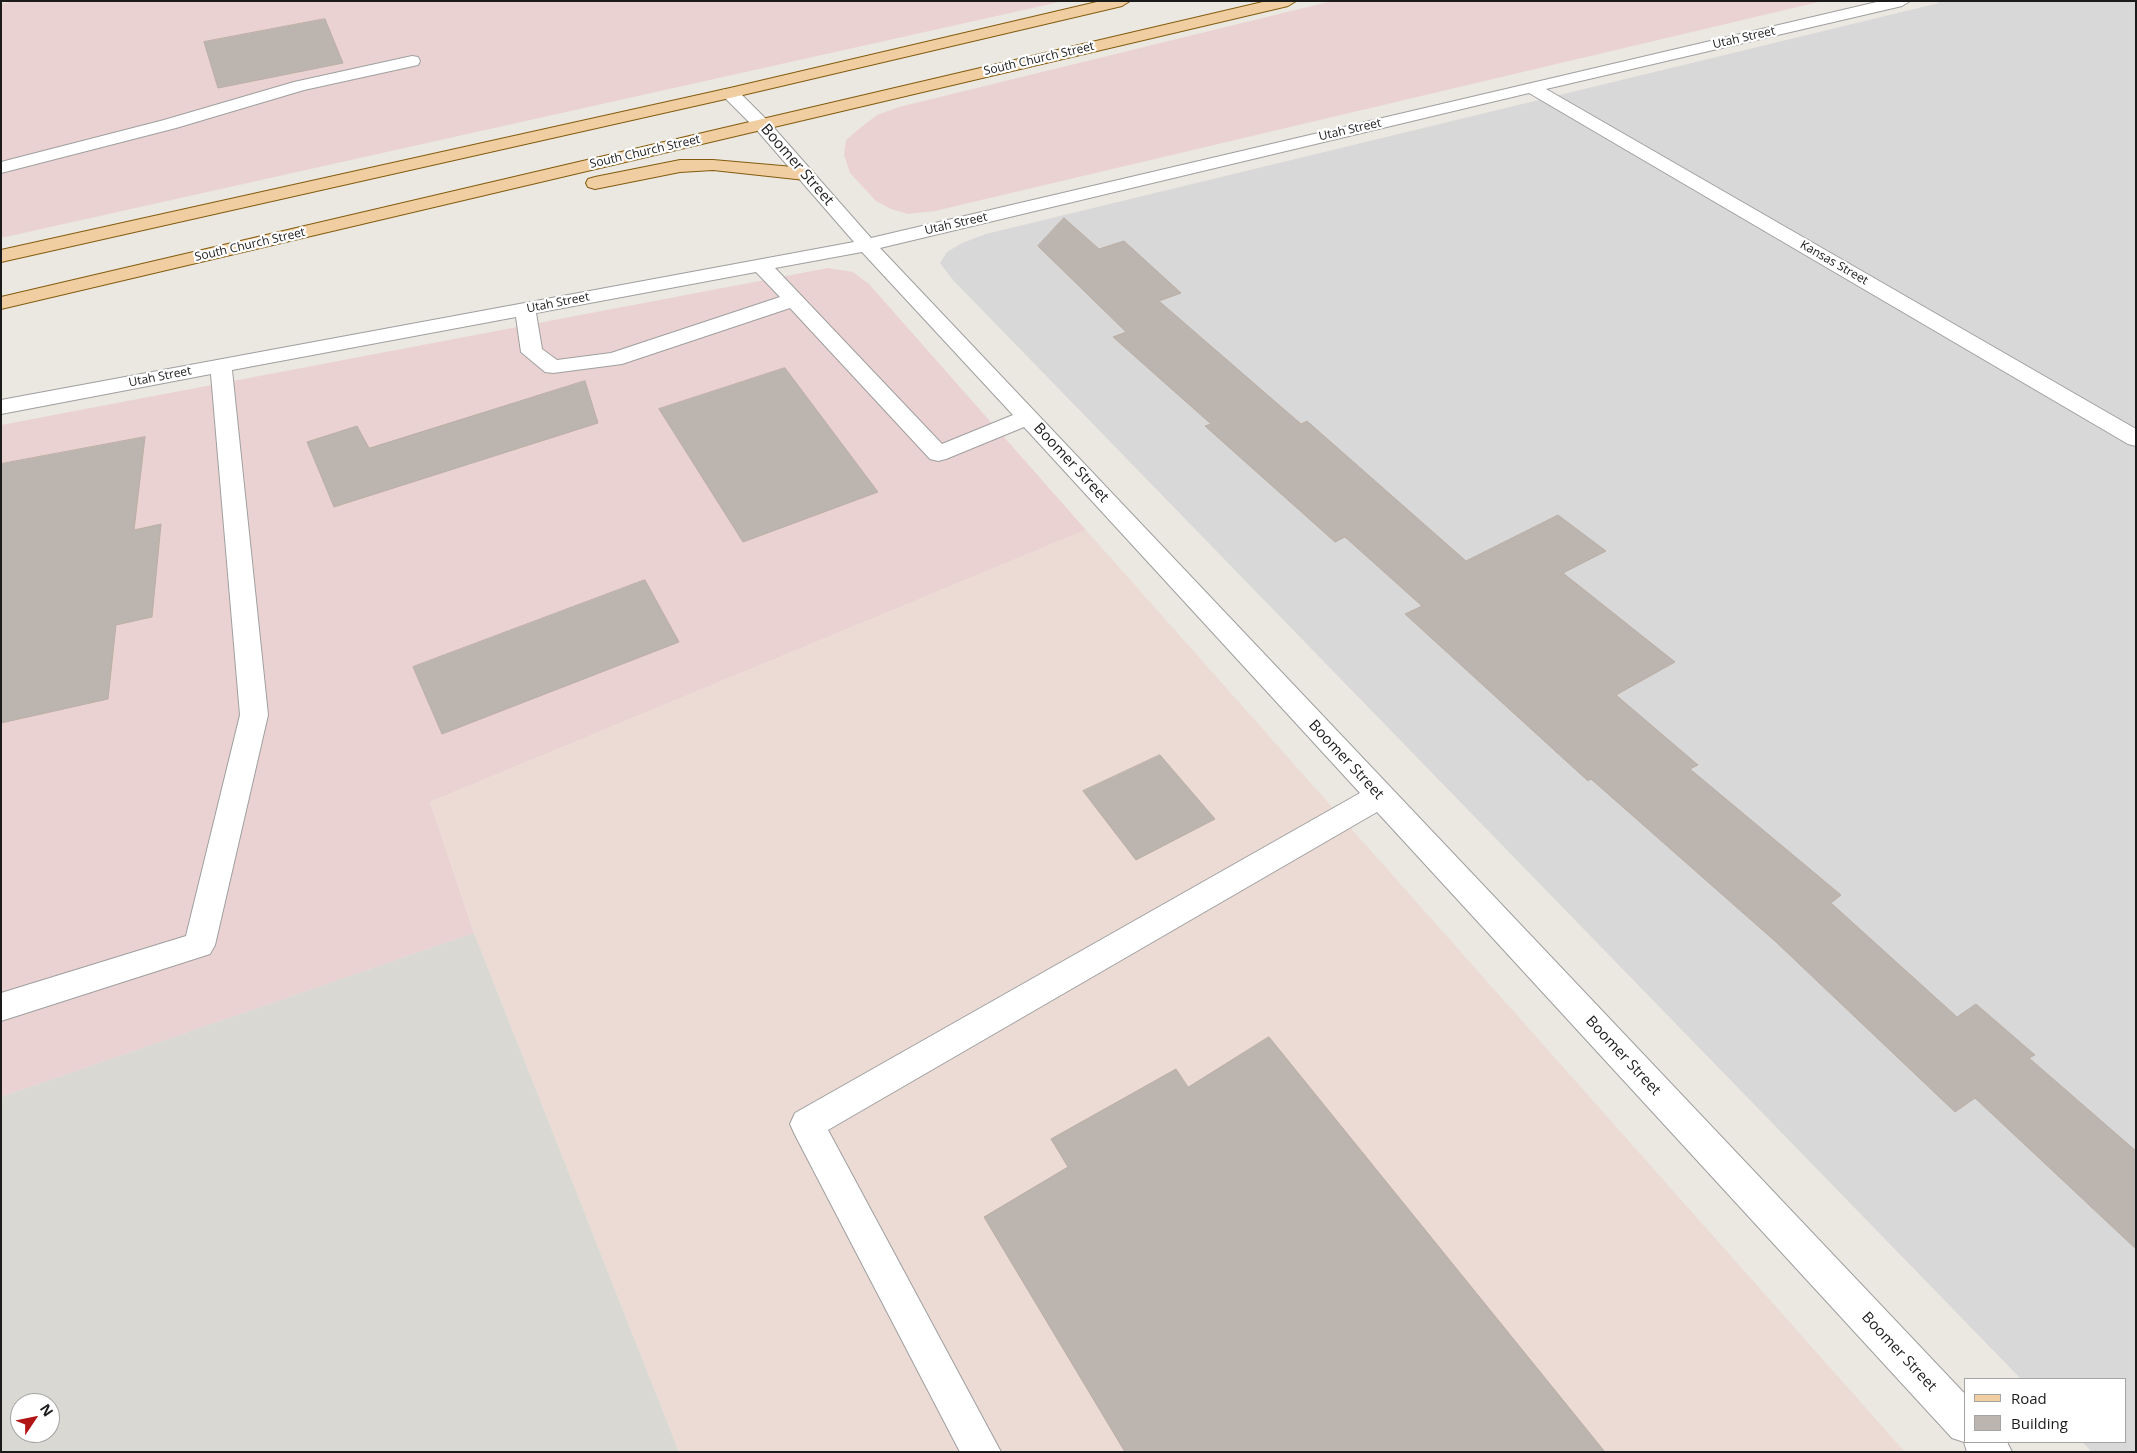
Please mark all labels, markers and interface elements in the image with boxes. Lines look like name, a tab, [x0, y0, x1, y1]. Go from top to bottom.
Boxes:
street label: Utah Street	[1711, 24, 1777, 52]
street label: South Church Street	[982, 39, 1096, 79]
street label: Utah Street	[1317, 116, 1383, 144]
street label: Boomer Street	[757, 121, 837, 209]
street label: South Church Street	[588, 132, 702, 172]
street label: Utah Street	[923, 210, 989, 238]
street label: South Church Street	[193, 225, 307, 265]
street label: Kansas Street	[1797, 238, 1871, 288]
street label: Utah Street	[525, 290, 591, 316]
street label: Utah Street	[127, 364, 193, 390]
street label: Boomer Street	[1030, 420, 1112, 506]
street label: Boomer Street	[1305, 717, 1387, 803]
street label: Boomer Street	[1582, 1013, 1664, 1099]
street label: Boomer Street	[1858, 1309, 1940, 1395]
legend	[1964, 1378, 2127, 1443]
text: Road	[2011, 1388, 2047, 1408]
north arrow	[10, 1393, 60, 1443]
text: N	[36, 1400, 58, 1420]
text: Building	[2011, 1413, 2068, 1433]

